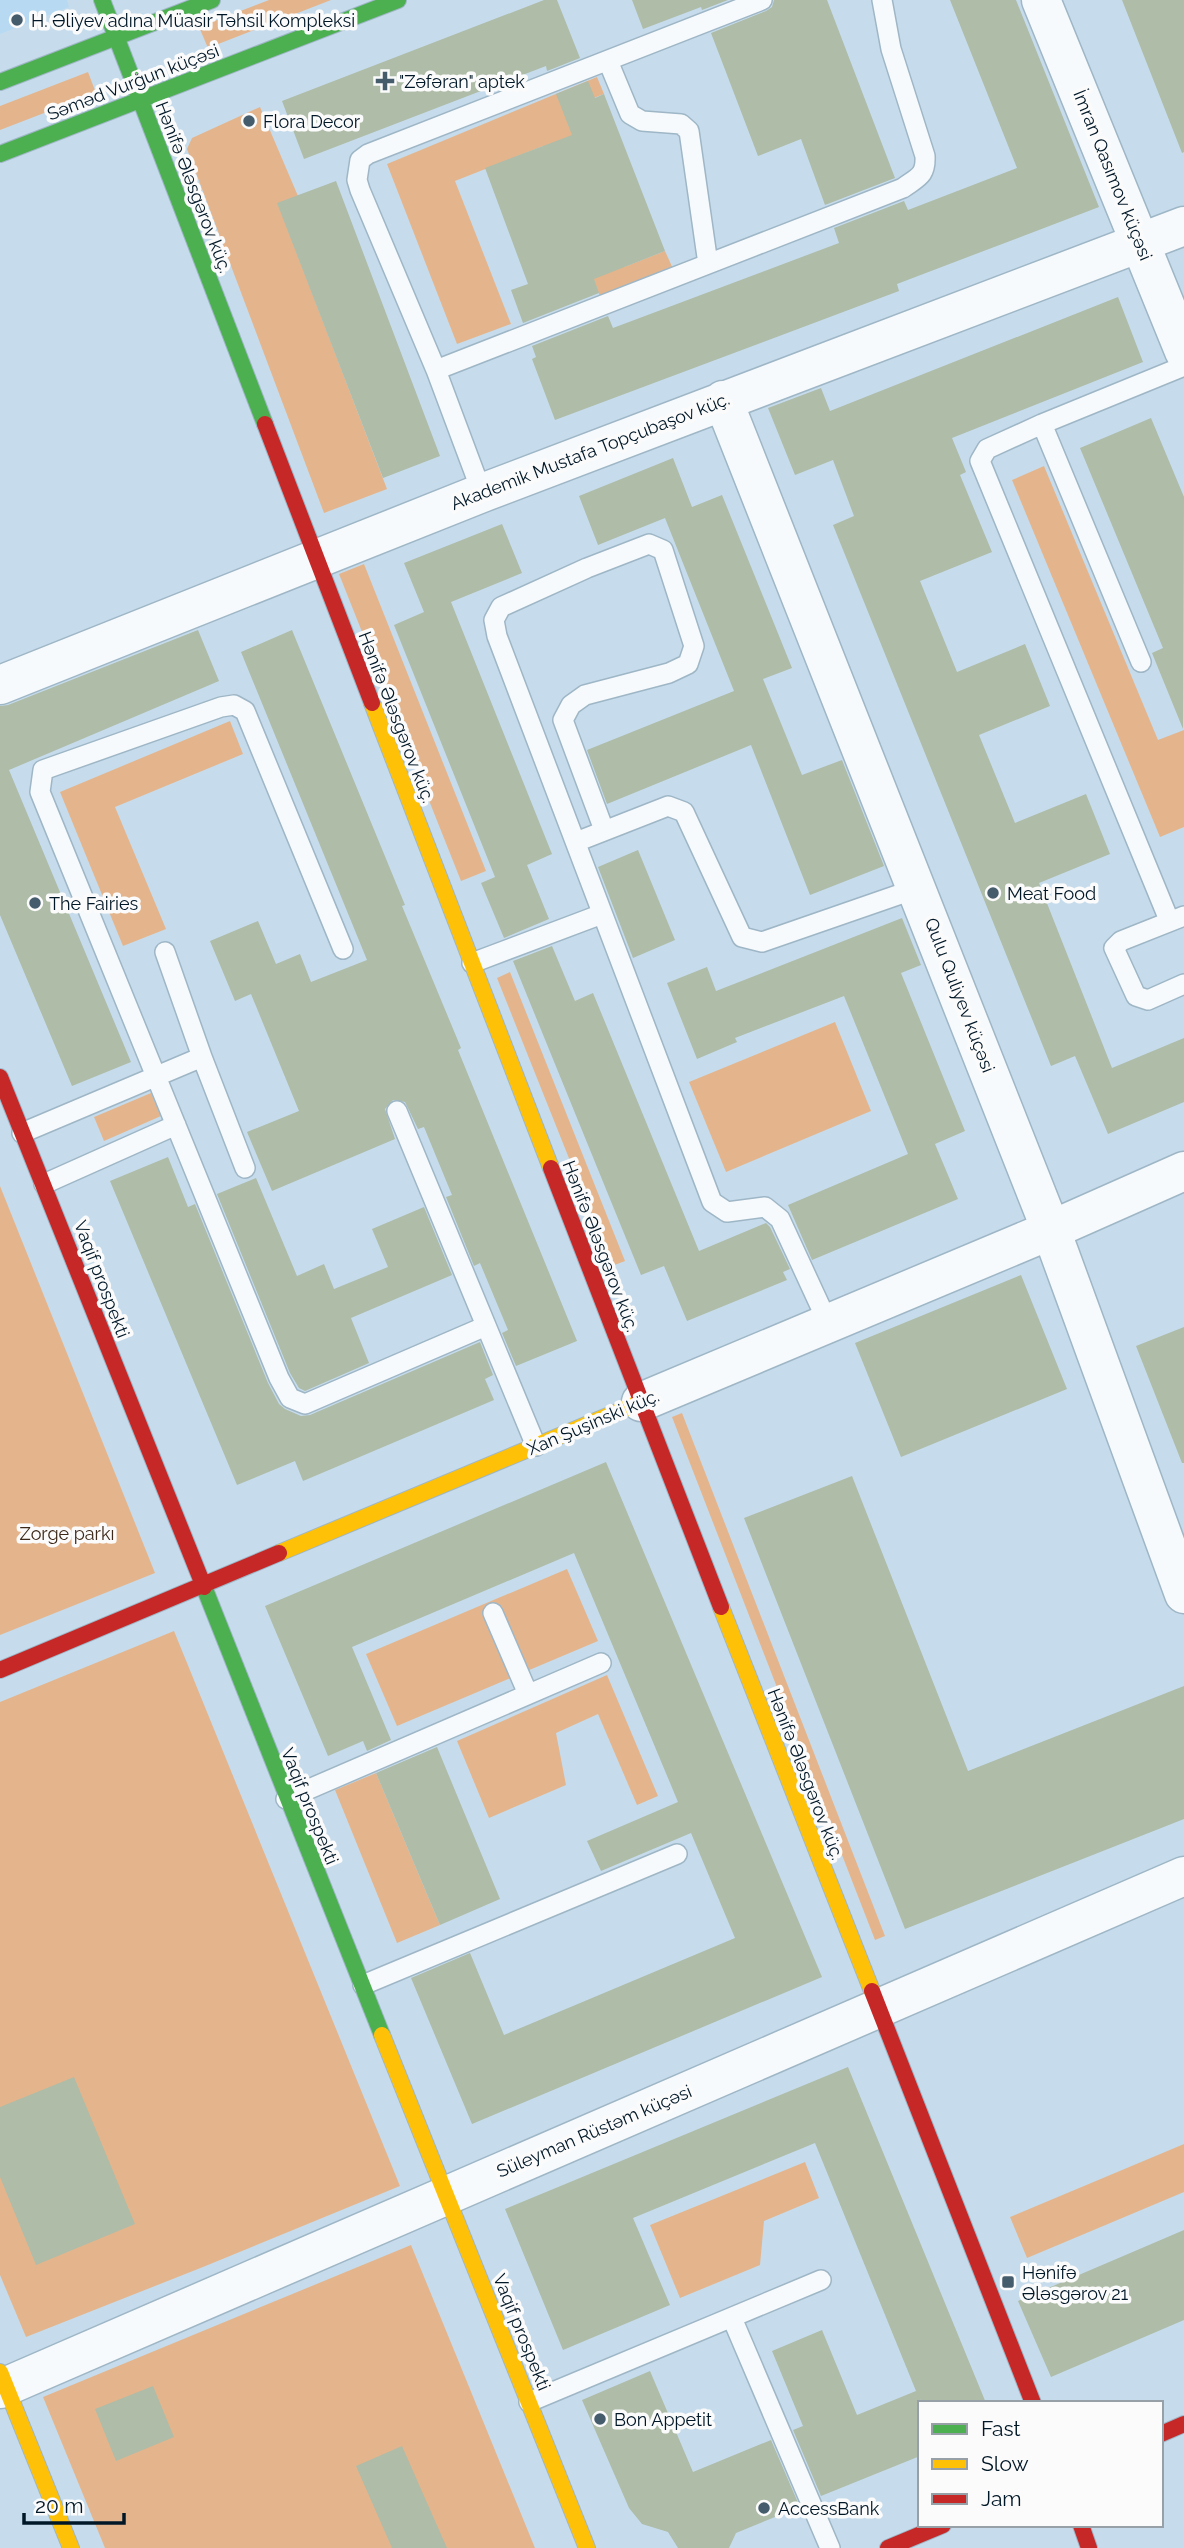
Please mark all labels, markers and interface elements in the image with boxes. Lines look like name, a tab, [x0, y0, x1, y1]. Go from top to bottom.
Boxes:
place label: H. Əliyev adına Müasir Təhsil Kompleksi	[31, 10, 355, 31]
marker: H. Əliyev adına Müasir Təhsil Kompleksi	[9, 12, 25, 28]
street label: Səməd Vurğun küçəsi	[44, 40, 222, 124]
place label: "Zəfəran" aptek	[399, 71, 525, 92]
marker: "Zəfəran" aptek	[377, 73, 393, 89]
street label: İmran Qasımov küçəsi	[1069, 87, 1157, 263]
street label: Hənifə Ələsgərov küç.	[152, 98, 236, 276]
place label: Flora Decor	[263, 111, 361, 132]
marker: Flora Decor	[241, 113, 257, 129]
street label: Akademik Mustafa Topçubaşov küç.	[448, 388, 732, 514]
street label: Hənifə Ələsgərov küç.	[355, 628, 439, 806]
place label: Meat Food	[1007, 883, 1096, 904]
marker: Meat Food	[985, 885, 1001, 901]
place label: The Fairies	[49, 893, 139, 914]
marker: The Fairies	[27, 895, 43, 911]
street label: Qulu Quliyev küçəsi	[921, 915, 999, 1075]
street label: Hənifə Ələsgərov küç.	[559, 1157, 643, 1335]
street label: Vaqif prospekti	[70, 1217, 134, 1341]
street label: Xan Şuşinski küç.	[524, 1385, 662, 1459]
park label: Zorge parkı	[20, 1523, 114, 1544]
street label: Hənifə Ələsgərov küç.	[764, 1685, 848, 1863]
street label: Vaqif prospekti	[277, 1745, 343, 1867]
street label: Süleyman Rüstəm küçəsi	[493, 2080, 695, 2182]
place label: Hənifə Ələsgərov 21	[1022, 2262, 1129, 2304]
street label: Vaqif prospekti	[489, 2271, 555, 2393]
marker: Hənifə Ələsgərov 21	[1000, 2274, 1016, 2290]
legend	[918, 2401, 1163, 2527]
place label: Bon Appetit	[614, 2409, 712, 2430]
marker: Bon Appetit	[592, 2411, 608, 2427]
text: Fast	[981, 2416, 1021, 2441]
text: Slow	[981, 2451, 1029, 2476]
scale bar	[24, 2482, 124, 2526]
text: Jam	[981, 2486, 1022, 2511]
text: 20 m	[35, 2493, 83, 2518]
place label: AccessBank	[778, 2498, 880, 2519]
marker: AccessBank	[756, 2500, 772, 2516]

